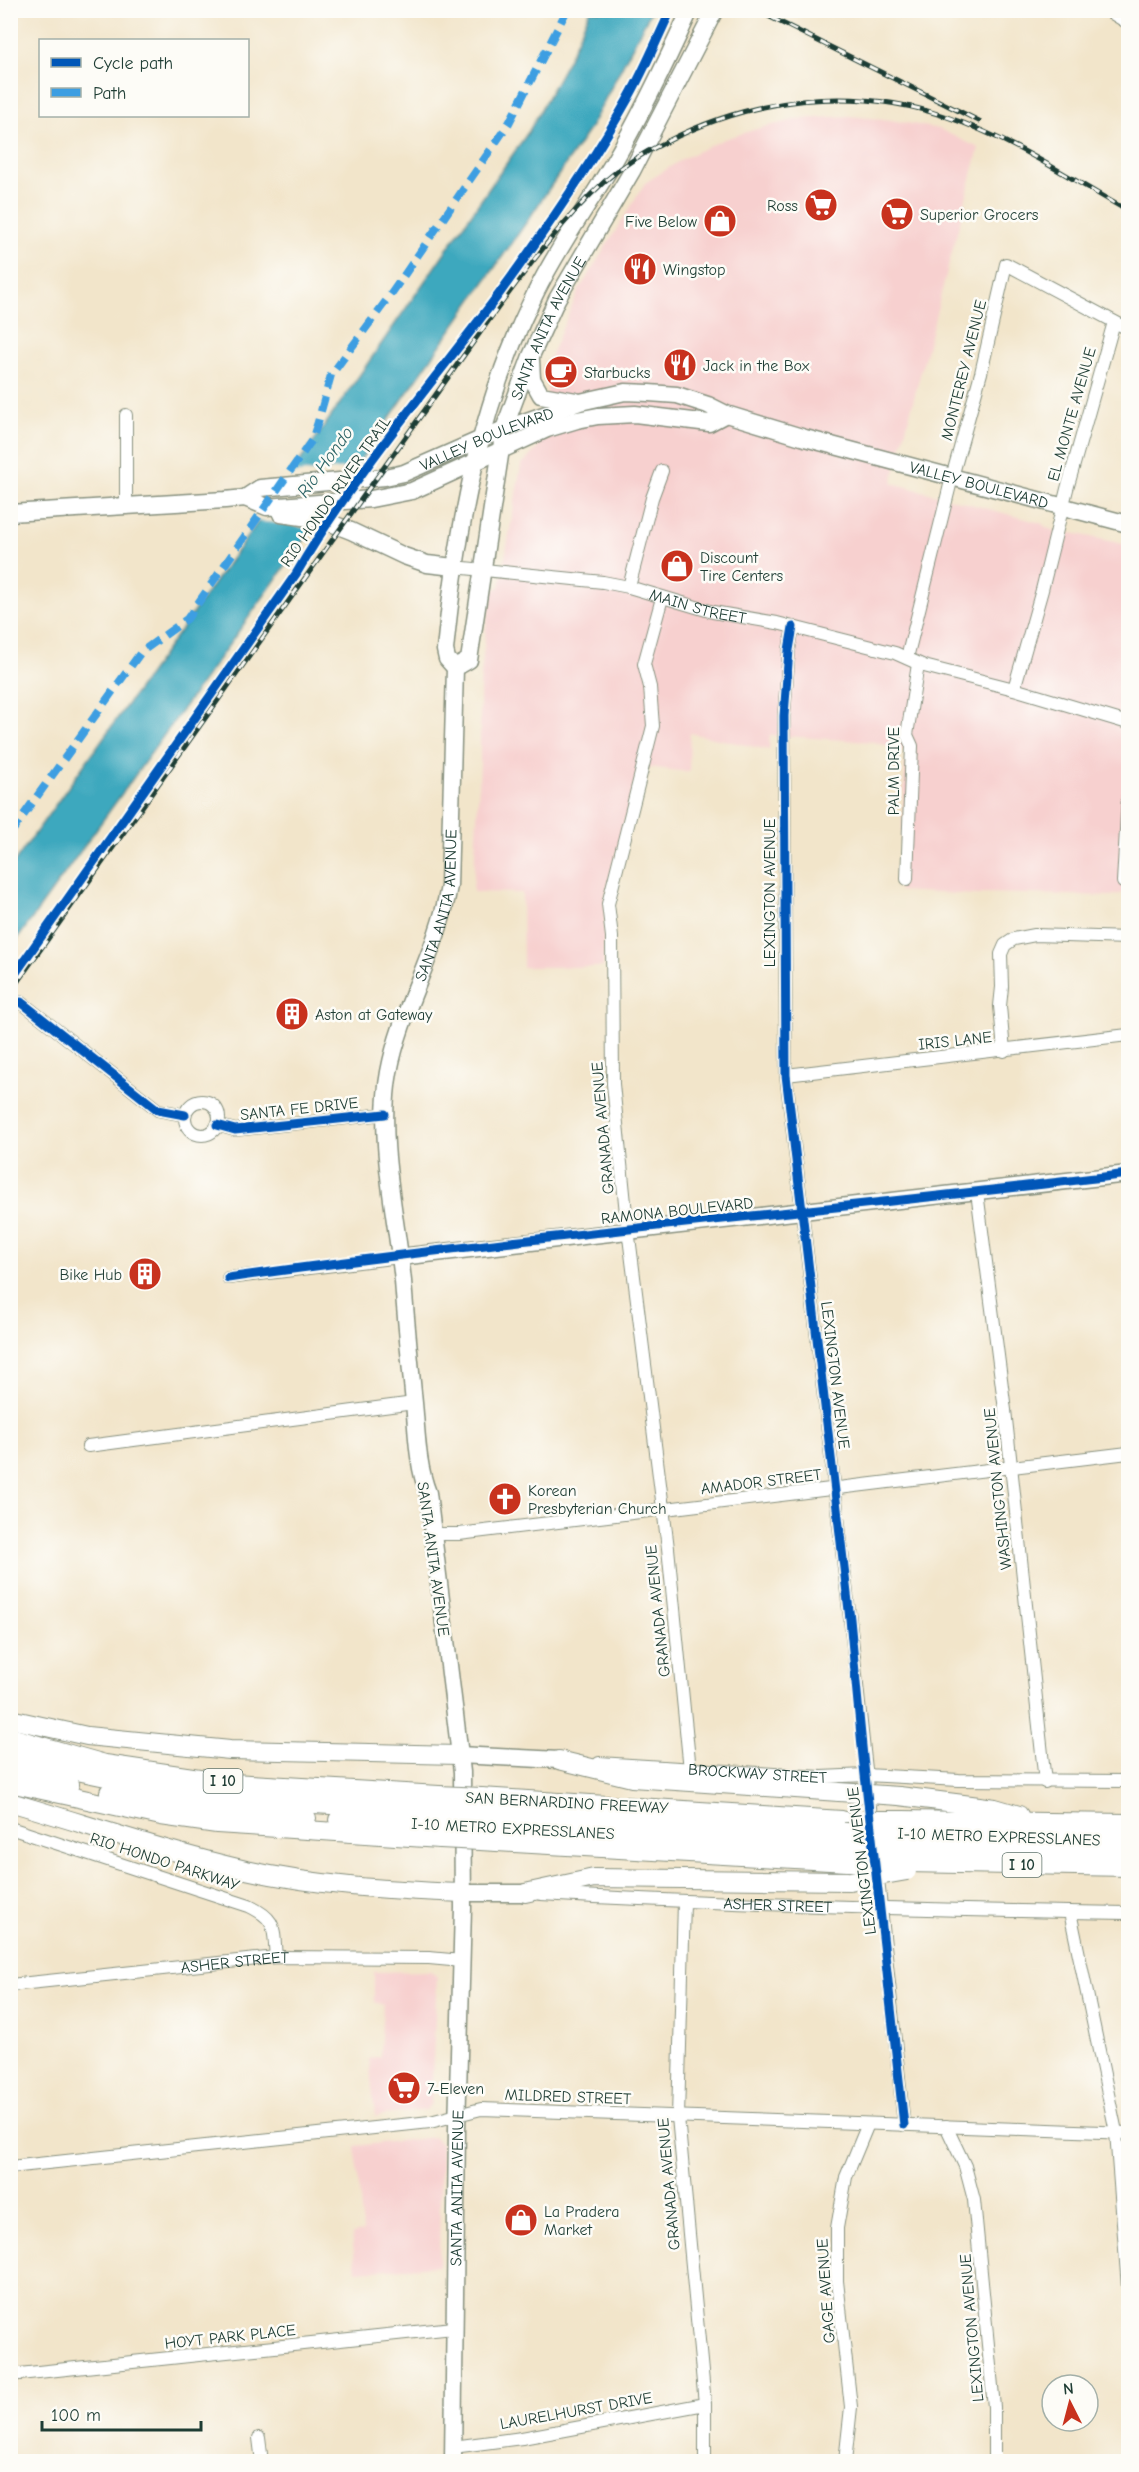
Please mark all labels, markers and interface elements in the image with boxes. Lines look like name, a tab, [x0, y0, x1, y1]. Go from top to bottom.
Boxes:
legend	[39, 39, 249, 117]
text: Cycle path	[93, 53, 173, 74]
text: Path	[93, 83, 126, 104]
supermarket icon: Ross	[803, 187, 839, 223]
supermarket icon: Superior Grocers	[879, 196, 915, 232]
place label: Ross	[767, 197, 798, 215]
shop icon: Five Below	[702, 203, 738, 239]
place label: Superior Grocers	[920, 206, 1039, 224]
place label: Five Below	[625, 213, 697, 231]
restaurant icon: Wingstop	[622, 251, 658, 287]
street label: SANTA ANITA AVENUE	[508, 253, 590, 402]
place label: Wingstop	[663, 261, 726, 279]
street label: MONTEREY AVENUE	[938, 298, 990, 442]
street label: EL MONTE AVENUE	[1044, 345, 1100, 483]
restaurant icon: Jack in the Box	[662, 347, 698, 383]
cafe icon: Starbucks	[543, 354, 579, 390]
place label: Jack in the Box	[703, 357, 810, 375]
place label: Starbucks	[584, 364, 651, 382]
street label: VALLEY BOULEVARD	[417, 404, 556, 475]
street label: RIO HONDO RIVER TRAIL	[277, 413, 395, 570]
water label: Rio Hondo	[293, 423, 358, 502]
street label: VALLEY BOULEVARD	[908, 458, 1050, 512]
shop icon: Discount Tire Centers	[659, 548, 695, 584]
place label: Discount Tire Centers	[700, 549, 784, 585]
street label: MAIN STREET	[647, 586, 748, 628]
street label: PALM DRIVE	[885, 726, 903, 815]
street label: LEXINGTON AVENUE	[761, 818, 779, 967]
street label: SANTA ANITA AVENUE	[412, 829, 461, 984]
building icon: Aston at Gateway	[274, 996, 310, 1032]
place label: Aston at Gateway	[315, 1006, 433, 1024]
street label: IRIS LANE	[917, 1028, 993, 1054]
street label: GRANADA AVENUE	[588, 1061, 618, 1195]
street label: SANTA FE DRIVE	[239, 1094, 359, 1124]
street label: RAMONA BOULEVARD	[600, 1194, 754, 1228]
building icon: Bike Hub	[127, 1256, 163, 1292]
place label: Bike Hub	[59, 1266, 122, 1284]
street label: LEXINGTON AVENUE	[817, 1300, 853, 1450]
street label: WASHINGTON AVENUE	[981, 1407, 1015, 1571]
street label: AMADOR STREET	[700, 1466, 823, 1498]
street label: SANTA ANITA AVENUE	[413, 1481, 453, 1638]
church icon: Korean Presbyterian Church	[487, 1481, 523, 1517]
place label: Korean Presbyterian Church	[528, 1482, 667, 1518]
street label: GRANADA AVENUE	[642, 1544, 674, 1678]
street label: BROCKWAY STREET	[688, 1761, 828, 1787]
road number: I 10	[204, 1769, 242, 1793]
street label: LEXINGTON AVENUE	[844, 1786, 880, 1936]
street label: SAN BERNARDINO FREEWAY	[465, 1789, 669, 1817]
street label: I-10 METRO EXPRESSLANES	[411, 1815, 615, 1843]
street label: I-10 METRO EXPRESSLANES	[897, 1824, 1101, 1850]
street label: RIO HONDO PARKWAY	[88, 1829, 242, 1895]
road number: I 10	[1002, 1853, 1042, 1877]
street label: ASHER STREET	[723, 1895, 833, 1916]
street label: ASHER STREET	[180, 1949, 290, 1977]
supermarket icon: 7-Eleven	[386, 2070, 422, 2106]
place label: 7-Eleven	[427, 2080, 484, 2098]
street label: MILDRED STREET	[504, 2086, 632, 2108]
street label: SANTA ANITA AVENUE	[447, 2109, 468, 2266]
street label: GRANADA AVENUE	[654, 2117, 684, 2251]
shop icon: La Pradera Market	[503, 2202, 539, 2238]
place label: La Pradera Market	[544, 2203, 619, 2239]
street label: GAGE AVENUE	[813, 2237, 839, 2344]
street label: LEXINGTON AVENUE	[957, 2253, 987, 2403]
street label: HOYT PARK PLACE	[164, 2321, 297, 2353]
north arrow	[1040, 2373, 1100, 2433]
text: N	[1062, 2380, 1075, 2399]
street label: LAURELHURST DRIVE	[499, 2389, 654, 2433]
scale bar	[42, 2394, 201, 2432]
text: 100 m	[51, 2405, 101, 2426]

